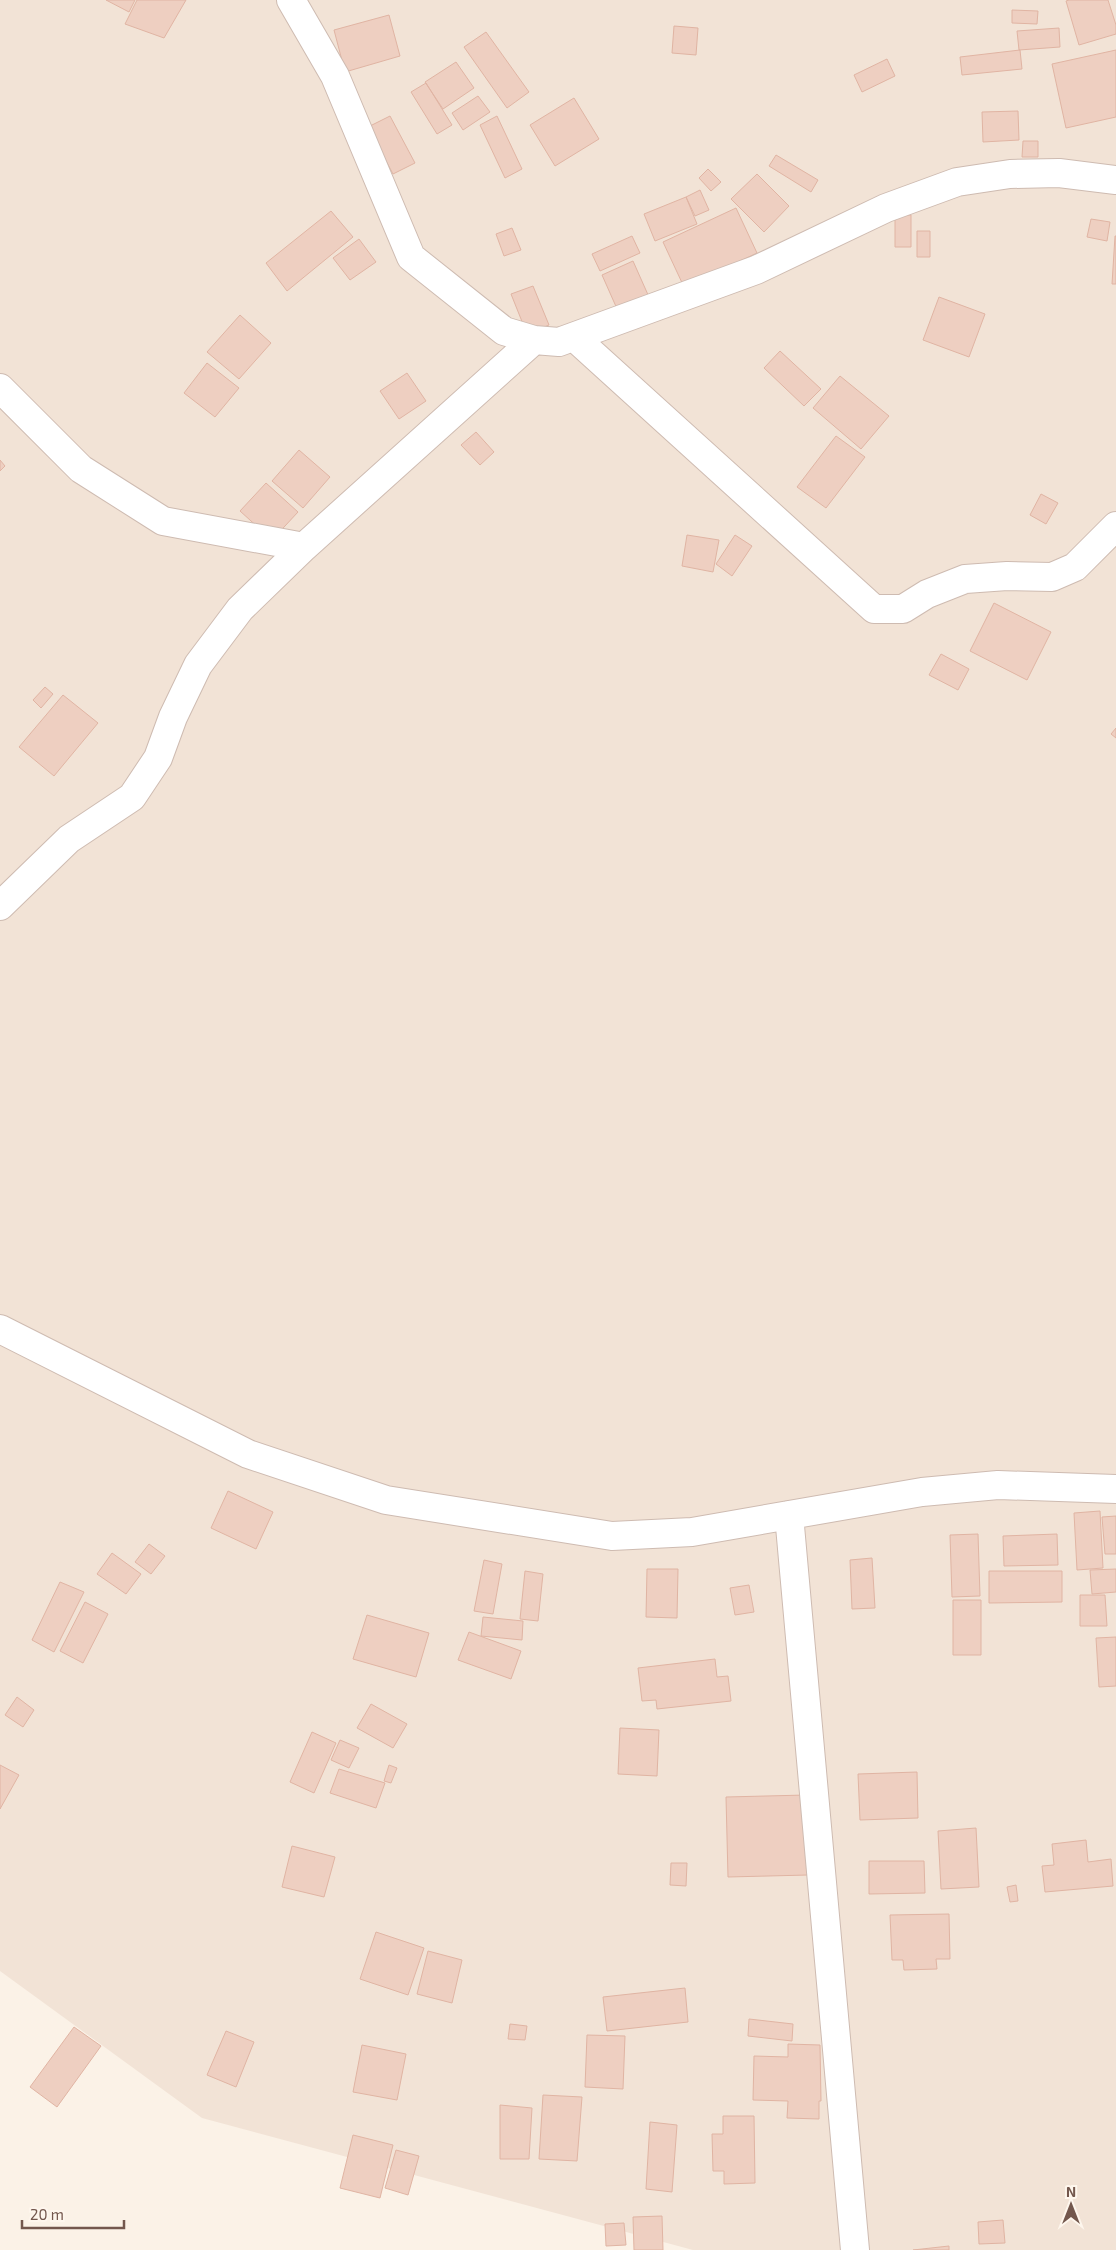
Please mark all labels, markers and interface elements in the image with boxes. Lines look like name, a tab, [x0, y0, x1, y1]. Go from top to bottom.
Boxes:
north arrow	[1046, 2180, 1096, 2230]
text: N	[1066, 2183, 1076, 2200]
scale bar	[22, 2198, 125, 2230]
text: 20 m	[30, 2205, 64, 2223]

